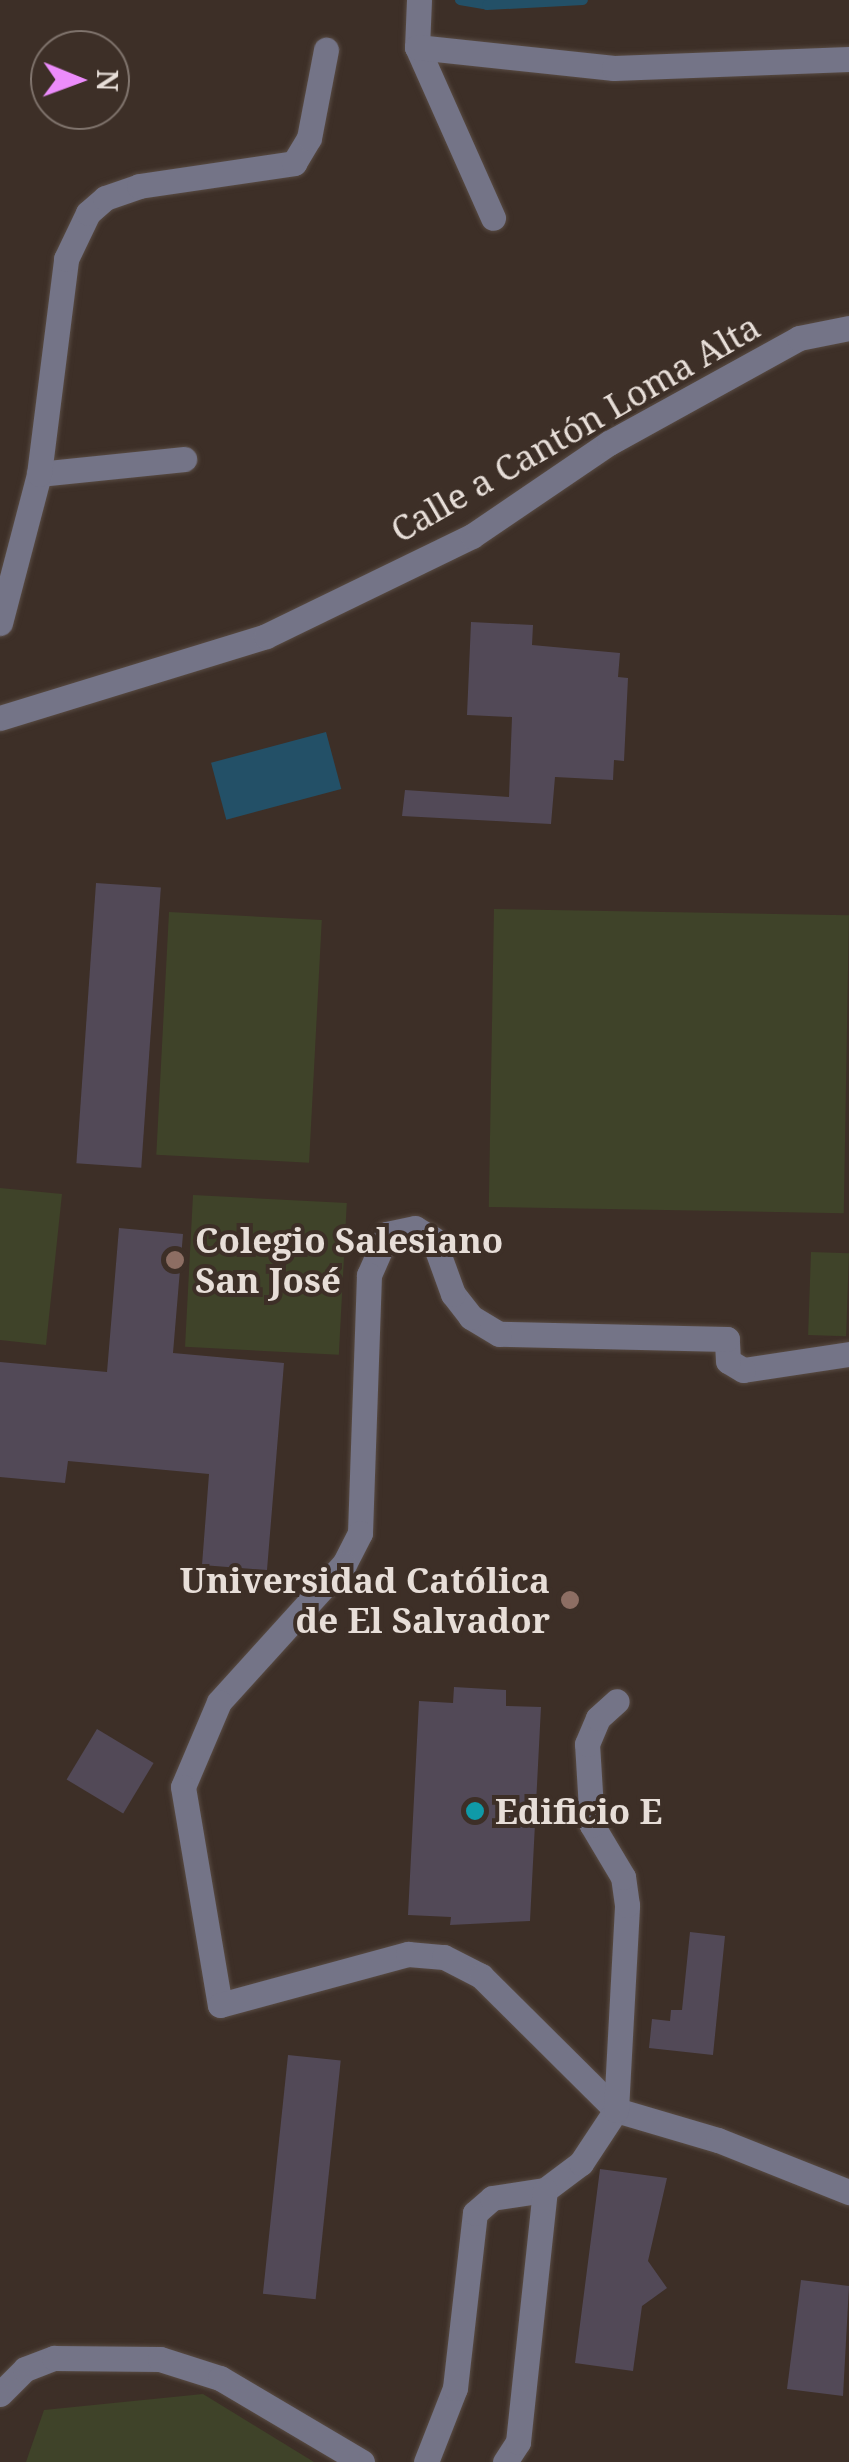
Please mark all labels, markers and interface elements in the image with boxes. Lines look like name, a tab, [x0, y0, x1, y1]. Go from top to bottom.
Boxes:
north arrow	[30, 30, 130, 130]
text: N	[89, 69, 127, 92]
street label: Calle a Cantón Loma Alta	[383, 305, 767, 551]
place label: Colegio Salesiano San José	[195, 1219, 503, 1301]
marker: Colegio Salesiano San José	[164, 1249, 186, 1271]
place label: Universidad Católica de El Salvador	[180, 1559, 550, 1641]
marker: Universidad Católica de El Salvador	[559, 1589, 581, 1611]
place label: Edificio E	[495, 1790, 662, 1832]
marker: Edificio E	[464, 1800, 486, 1822]

